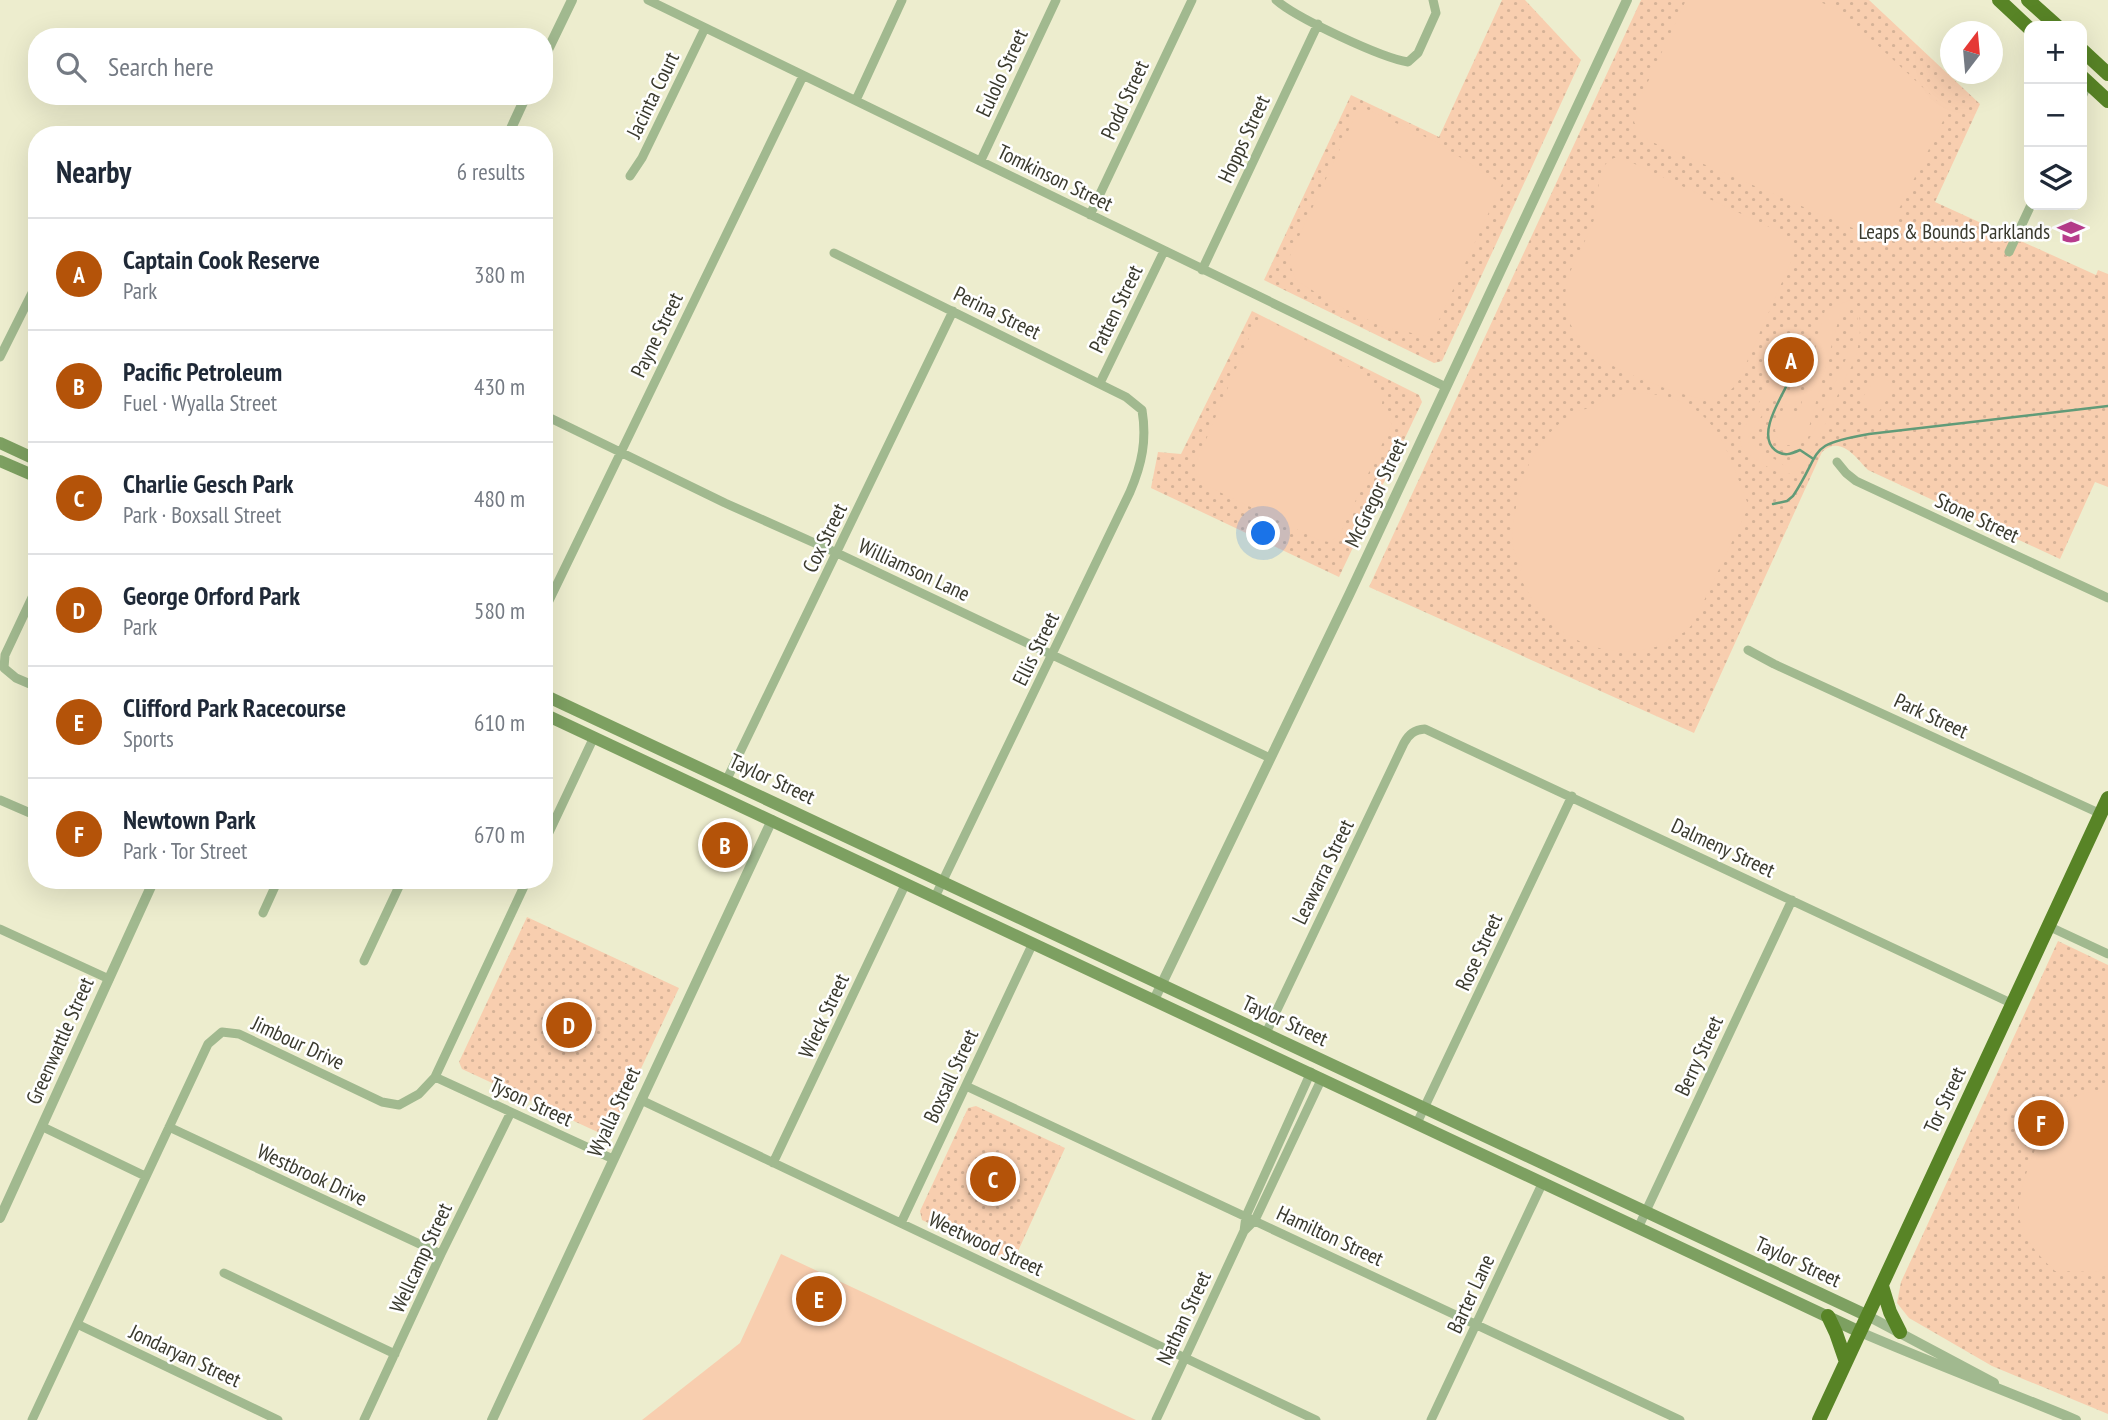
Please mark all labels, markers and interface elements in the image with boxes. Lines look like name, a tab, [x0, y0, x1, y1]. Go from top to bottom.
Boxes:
north arrow	[1940, 21, 2003, 84]
map controls	[2024, 21, 2087, 210]
button: +	[2024, 21, 2087, 84]
street label: Eulolo Street	[969, 24, 1034, 121]
search box	[28, 28, 553, 105]
street label: Jacinta Court	[620, 47, 685, 143]
icon: search	[52, 48, 90, 86]
text: Search here	[108, 50, 214, 83]
street label: Podd Street	[1095, 56, 1155, 144]
button: −	[2024, 84, 2087, 147]
street label: Hopps Street	[1212, 90, 1276, 187]
street label: Tomkinson Street	[993, 138, 1118, 217]
button: layers	[2024, 147, 2087, 210]
text: Nearby	[56, 152, 131, 191]
text: 6 results	[457, 157, 525, 186]
school or university icon: Leaps & Bounds Parklands	[2056, 217, 2086, 247]
place label: Leaps & Bounds Parklands	[1858, 218, 2050, 245]
text: Captain Cook Reserve	[123, 243, 320, 276]
text: A	[73, 260, 85, 289]
text: 380 m	[474, 260, 525, 289]
street label: Patten Street	[1083, 260, 1148, 357]
text: Park	[123, 276, 157, 305]
street label: Perina Street	[949, 280, 1045, 345]
street label: Payne Street	[624, 288, 689, 382]
pin: A	[1768, 334, 1814, 386]
text: Pacific Petroleum	[123, 355, 282, 388]
text: B	[73, 372, 85, 401]
text: 430 m	[474, 372, 525, 401]
text: Fuel · Wyalla Street	[123, 388, 277, 417]
street label: McGregor Street	[1339, 434, 1413, 552]
text: Charlie Gesch Park	[123, 467, 293, 500]
text: C	[74, 484, 84, 513]
text: 480 m	[474, 484, 525, 513]
street label: Stone Street	[1931, 486, 2024, 549]
street label: Cox Street	[796, 499, 853, 577]
text: Park · Boxsall Street	[123, 500, 281, 529]
your location	[1246, 516, 1280, 550]
street label: Williamson Lane	[854, 532, 974, 607]
text: George Orford Park	[123, 579, 300, 612]
text: D	[73, 596, 85, 625]
text: 580 m	[474, 596, 525, 625]
street label: Ellis Street	[1006, 607, 1065, 690]
text: Park	[123, 612, 157, 641]
street label: Park Street	[1890, 687, 1973, 744]
text: Clifford Park Racecourse	[123, 691, 346, 724]
text: E	[74, 708, 84, 737]
text: 610 m	[474, 708, 525, 737]
text: Sports	[123, 724, 174, 753]
street label: Taylor Street	[725, 747, 820, 810]
text: Newtown Park	[123, 803, 256, 836]
street label: Dalmeny Street	[1667, 812, 1779, 883]
street label: Leawarra Street	[1286, 815, 1360, 929]
pin: B	[702, 819, 748, 871]
text: F	[74, 820, 84, 849]
text: 670 m	[474, 820, 525, 849]
text: Park · Tor Street	[123, 836, 247, 865]
street label: Rose Street	[1449, 909, 1508, 995]
street label: Wieck Street	[792, 969, 855, 1062]
street label: Greenwattle Street	[19, 973, 100, 1109]
street label: Taylor Street	[1238, 989, 1333, 1052]
pin: D	[546, 999, 592, 1051]
street label: Jimbour Drive	[247, 1009, 349, 1076]
street label: Berry Street	[1668, 1011, 1729, 1100]
street label: Boxsall Street	[917, 1024, 984, 1127]
street label: Wyalla Street	[581, 1062, 646, 1161]
street label: Tor Street	[1918, 1062, 1972, 1137]
street label: Tyson Street	[485, 1071, 577, 1133]
pin: F	[2018, 1097, 2064, 1149]
street label: Westbrook Drive	[253, 1137, 371, 1212]
pin: C	[970, 1153, 1016, 1205]
street label: Wellcamp Street	[383, 1198, 458, 1317]
street label: Hamilton Street	[1273, 1199, 1388, 1272]
street label: Weetwood Street	[924, 1205, 1048, 1282]
street label: Taylor Street	[1751, 1230, 1846, 1293]
street label: Barter Lane	[1441, 1250, 1500, 1337]
street label: Nathan Street	[1150, 1266, 1217, 1369]
pin: E	[796, 1273, 842, 1325]
street label: Jondaryan Street	[124, 1318, 246, 1393]

